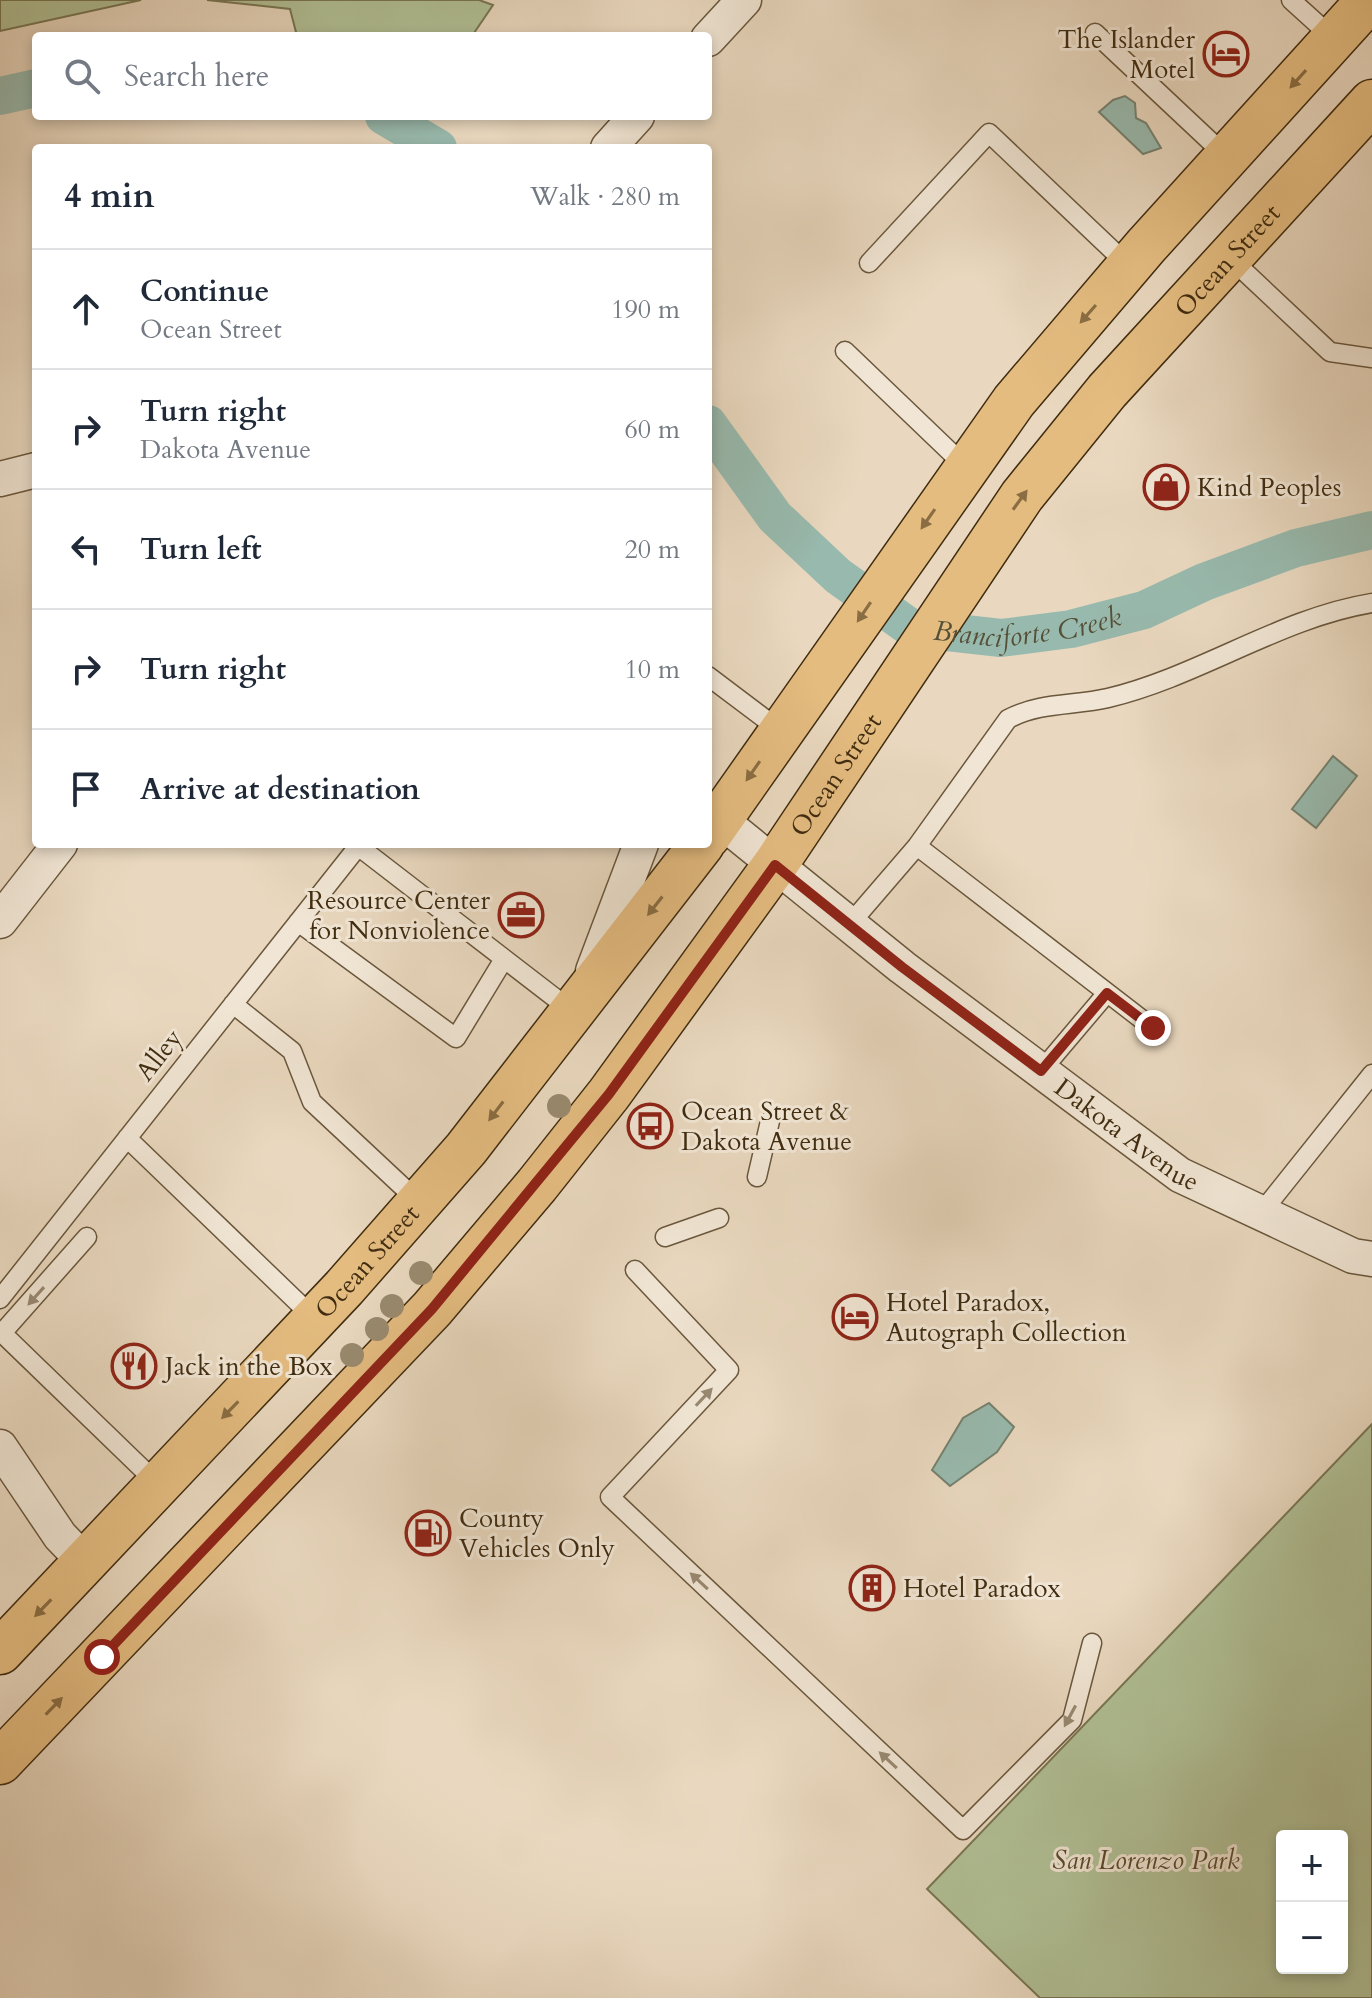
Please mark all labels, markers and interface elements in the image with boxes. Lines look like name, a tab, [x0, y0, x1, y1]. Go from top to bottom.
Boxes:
place label: The Islander Motel	[1058, 22, 1196, 87]
hotel icon: The Islander Motel	[1202, 30, 1250, 78]
search box	[32, 32, 712, 120]
icon: search	[60, 54, 104, 98]
text: Search here	[124, 56, 269, 97]
one-way arrow	[1290, 68, 1307, 88]
text: 4 min	[64, 173, 155, 219]
text: Walk · 280 m	[530, 179, 680, 214]
street label: Ocean Street	[1166, 196, 1288, 324]
text: Continue	[140, 271, 269, 312]
icon: ahead	[64, 287, 108, 331]
text: 190 m	[611, 292, 680, 327]
one-way arrow	[1080, 304, 1097, 324]
text: Ocean Street	[140, 312, 282, 347]
text: Turn right	[140, 391, 286, 432]
icon: right	[64, 407, 108, 451]
text: 60 m	[624, 412, 680, 447]
text: Dakota Avenue	[140, 432, 311, 467]
shop icon: Kind Peoples	[1142, 463, 1190, 511]
place label: Kind Peoples	[1197, 470, 1341, 505]
one-way arrow	[1012, 489, 1027, 510]
one-way arrow	[921, 509, 936, 530]
icon: left	[64, 527, 108, 571]
text: Turn left	[140, 529, 262, 570]
text: 20 m	[624, 532, 680, 567]
water label: Branciforte Creek	[931, 598, 1125, 657]
one-way arrow	[857, 601, 872, 622]
icon: right	[64, 647, 108, 691]
text: Turn right	[140, 649, 286, 690]
text: 10 m	[624, 652, 680, 687]
street label: Ocean Street	[781, 706, 889, 843]
one-way arrow	[746, 761, 761, 782]
icon: arrive	[64, 767, 108, 811]
text: Arrive at destination	[140, 769, 420, 810]
place label: Resource Center for Nonviolence	[307, 883, 491, 948]
office icon: Resource Center for Nonviolence	[497, 891, 545, 939]
one-way arrow	[648, 896, 664, 916]
route end	[1135, 1010, 1171, 1046]
street label: Alley	[128, 1021, 191, 1088]
street label: Dakota Avenue	[1048, 1070, 1205, 1199]
place label: Ocean Street & Dakota Avenue	[681, 1094, 852, 1159]
one-way arrow	[488, 1101, 504, 1122]
bus stop icon: Ocean Street & Dakota Avenue	[626, 1102, 674, 1150]
street label: Ocean Street	[307, 1197, 427, 1326]
place label: Hotel Paradox, Autograph Collection	[886, 1285, 1127, 1350]
one-way arrow	[27, 1286, 45, 1305]
hotel icon: Hotel Paradox, Autograph Collection	[831, 1293, 879, 1341]
restaurant icon: Jack in the Box	[110, 1342, 158, 1390]
place label: Jack in the Box	[161, 1349, 333, 1384]
one-way arrow	[695, 1388, 713, 1407]
one-way arrow	[221, 1400, 239, 1419]
place label: County Vehicles Only	[459, 1501, 615, 1566]
fuel station icon: County Vehicles Only	[404, 1509, 452, 1557]
building icon: Hotel Paradox	[848, 1564, 896, 1612]
place label: Hotel Paradox	[903, 1571, 1061, 1606]
one-way arrow	[690, 1573, 709, 1591]
one-way arrow	[34, 1598, 53, 1617]
route start	[84, 1639, 120, 1675]
one-way arrow	[45, 1697, 63, 1716]
one-way arrow	[1063, 1705, 1077, 1728]
one-way arrow	[879, 1751, 898, 1769]
map controls	[1276, 1830, 1348, 1974]
button: +	[1276, 1830, 1348, 1902]
park label: San Lorenzo Park	[1052, 1843, 1240, 1878]
button: −	[1276, 1902, 1348, 1974]

